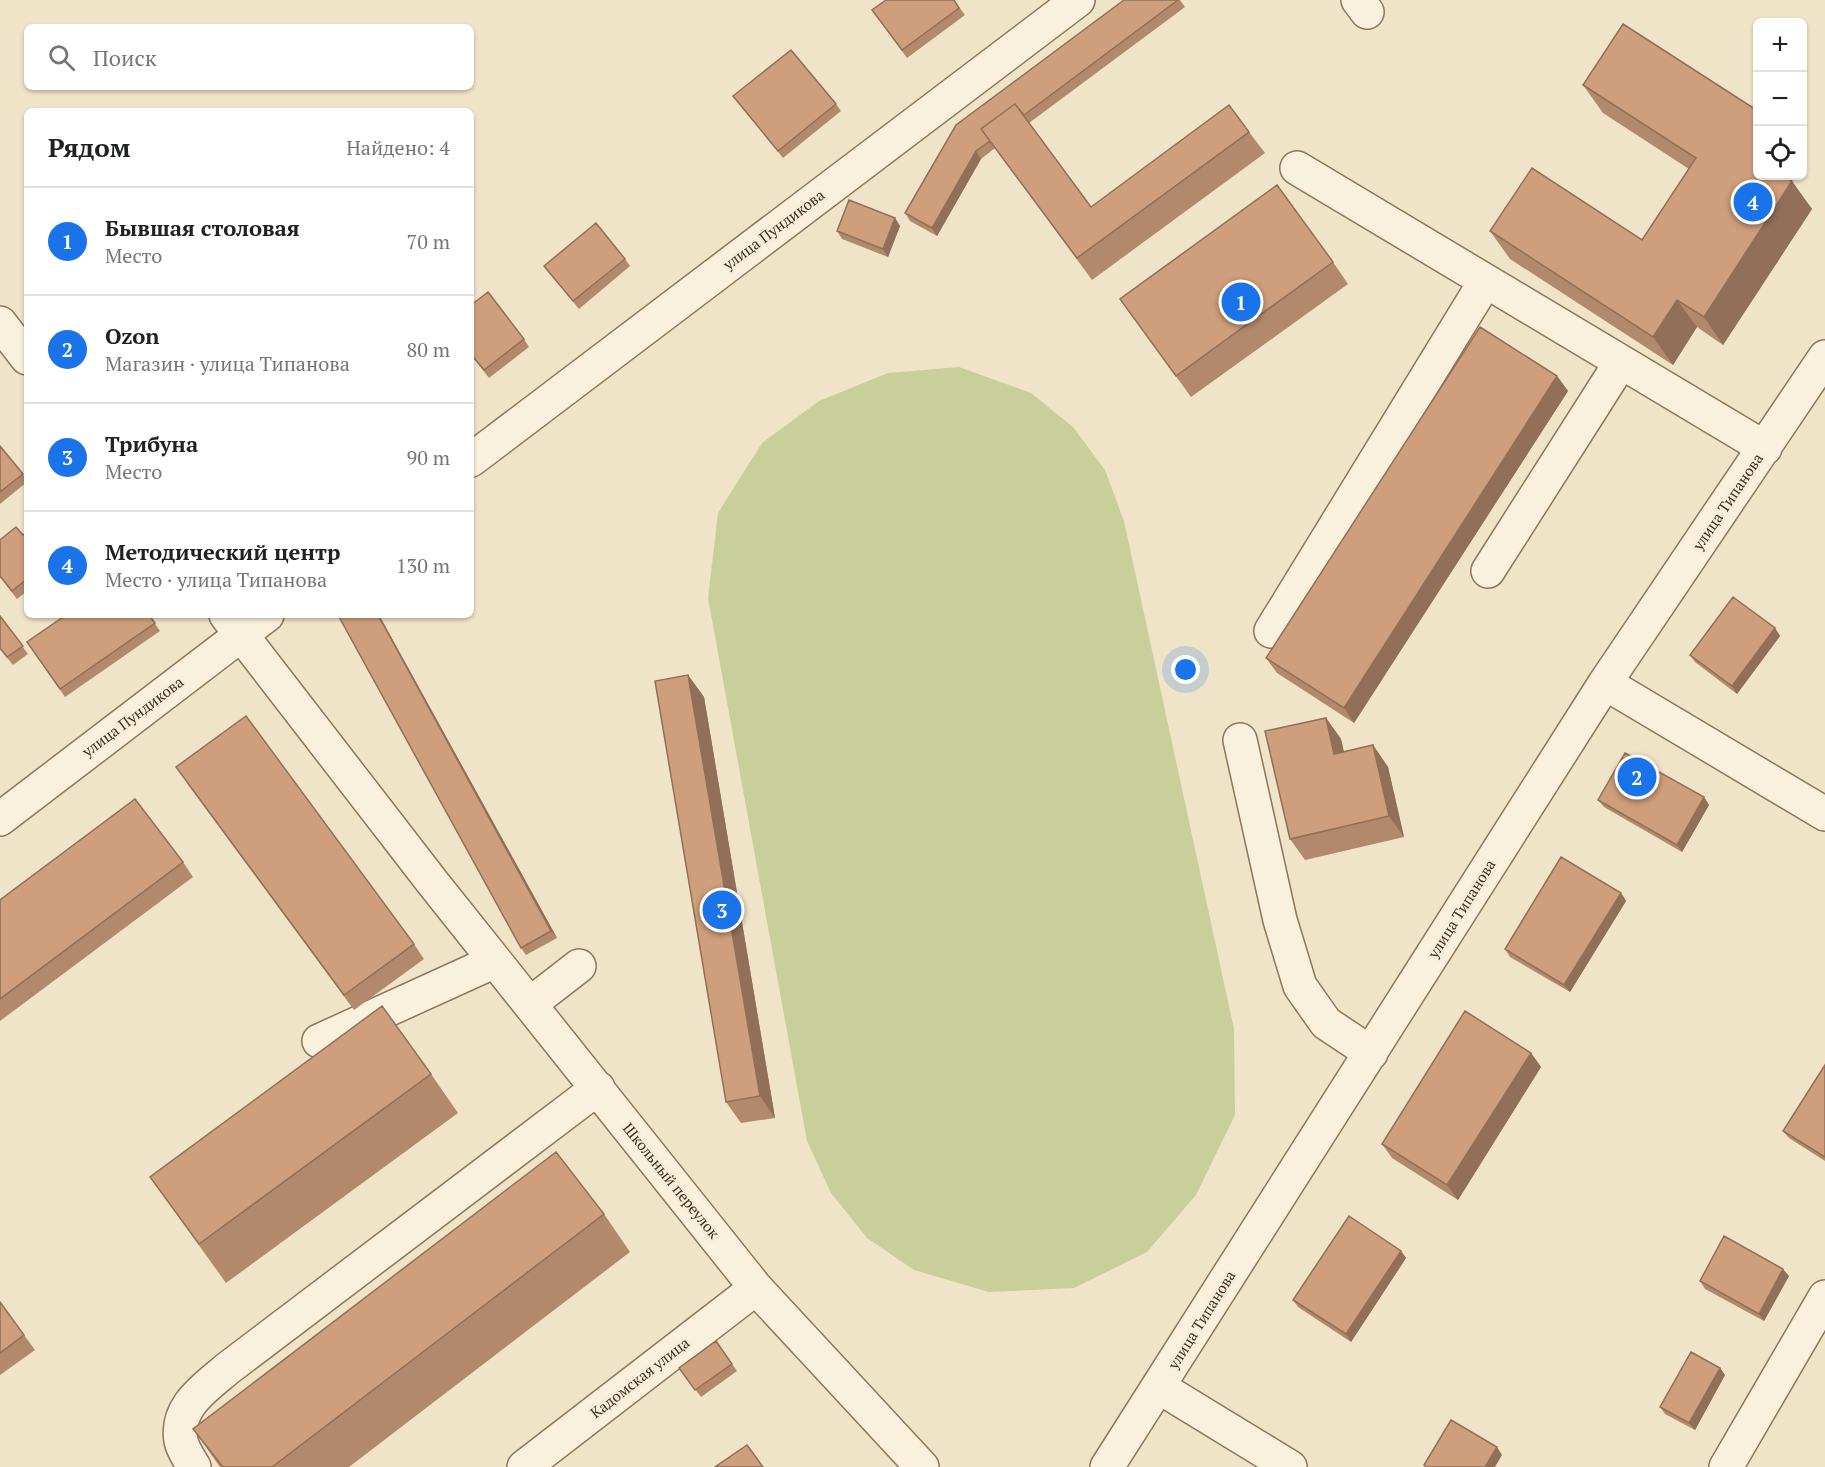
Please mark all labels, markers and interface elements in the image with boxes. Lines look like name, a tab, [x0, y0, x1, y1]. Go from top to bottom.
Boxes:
map controls	[1753, 18, 1807, 180]
button: +	[1753, 18, 1807, 72]
search box	[24, 24, 474, 90]
icon: search	[45, 41, 78, 74]
text: Поиск	[93, 43, 157, 72]
button: −	[1753, 72, 1807, 126]
button: locate	[1753, 126, 1807, 180]
text: Рядом	[48, 130, 131, 164]
text: Найдено: 4	[346, 134, 450, 161]
pin: 4	[1734, 180, 1772, 224]
street label: улица Пундикова	[718, 184, 828, 275]
text: Бывшая столовая	[105, 213, 300, 242]
text: 1	[62, 228, 73, 255]
text: 70 m	[407, 228, 450, 255]
text: Место	[105, 242, 162, 269]
pin: 1	[1222, 280, 1260, 324]
text: Ozon	[105, 321, 159, 350]
text: 2	[62, 336, 73, 363]
text: 80 m	[407, 336, 450, 363]
text: Магазин · улица Типанова	[105, 350, 350, 377]
text: Трибуна	[105, 429, 198, 458]
text: 3	[62, 444, 73, 471]
text: 90 m	[407, 444, 450, 471]
street label: улица Типанова	[1687, 449, 1767, 555]
text: Место	[105, 458, 162, 485]
text: Методический центр	[105, 537, 340, 566]
text: 4	[62, 552, 73, 579]
text: 130 m	[396, 552, 450, 579]
text: Место · улица Типанова	[105, 566, 327, 593]
your location	[1171, 655, 1200, 684]
street label: улица Пундикова	[77, 671, 187, 762]
pin: 2	[1618, 754, 1656, 800]
street label: улица Типанова	[1422, 855, 1500, 962]
pin: 3	[702, 888, 742, 932]
street label: Школьный переулок	[619, 1118, 725, 1243]
street label: улица Типанова	[1162, 1266, 1240, 1373]
street label: Кадомская улица	[586, 1332, 693, 1422]

